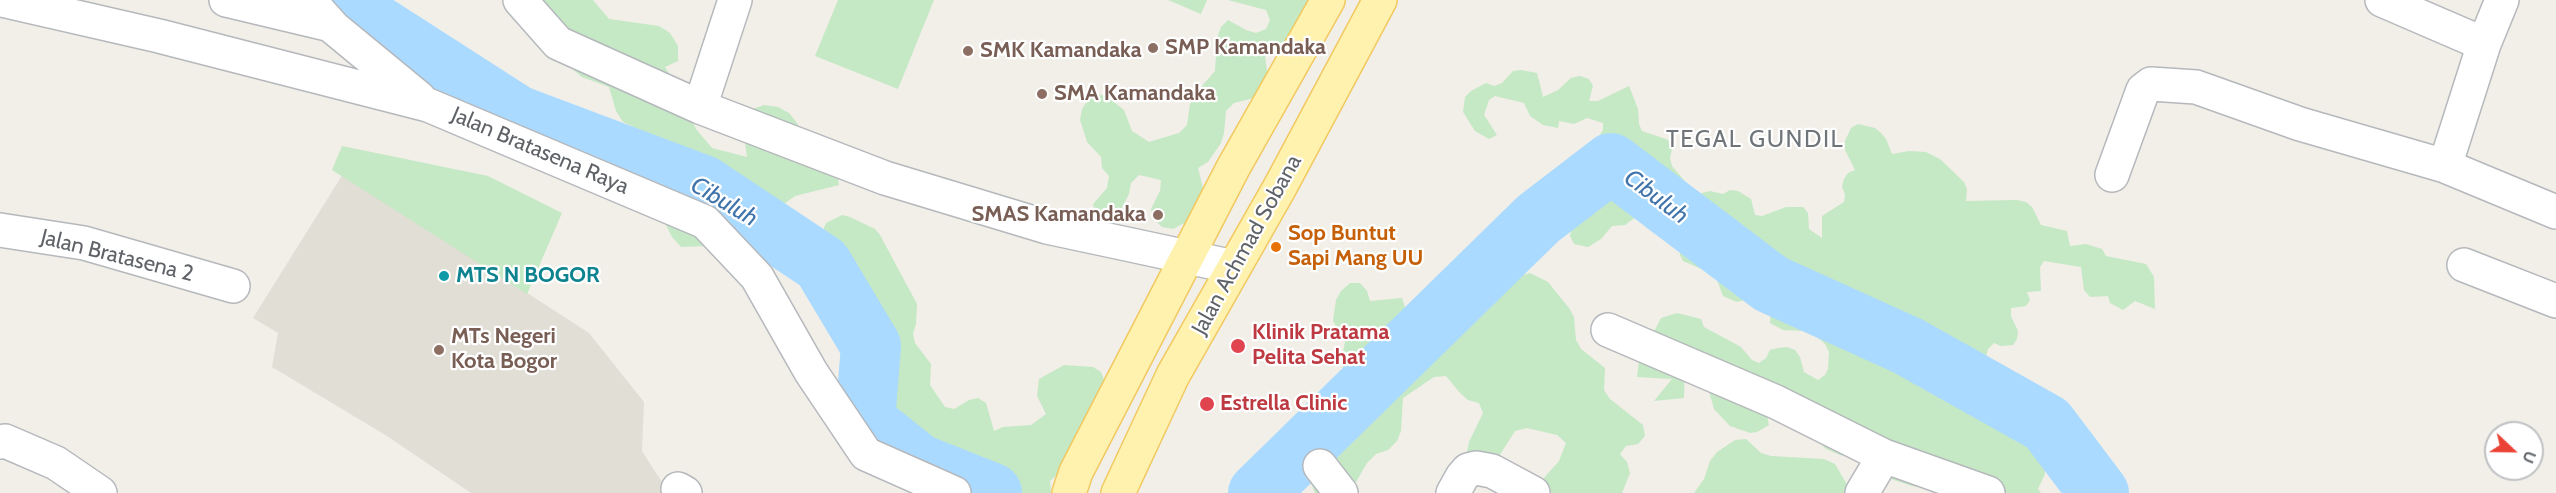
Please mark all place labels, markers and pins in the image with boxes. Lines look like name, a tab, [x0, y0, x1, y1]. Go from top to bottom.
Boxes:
place label: SMP Kamandaka	[1165, 35, 1326, 61]
place label: SMK Kamandaka	[980, 38, 1142, 64]
marker: SMP Kamandaka	[1146, 41, 1160, 55]
marker: SMK Kamandaka	[961, 44, 975, 58]
place label: SMA Kamandaka	[1054, 81, 1216, 107]
marker: SMA Kamandaka	[1035, 87, 1049, 101]
place label: SMAS Kamandaka	[972, 202, 1146, 228]
marker: SMAS Kamandaka	[1151, 208, 1165, 222]
place label: Sop Buntut Sapi Mang UU	[1288, 221, 1423, 272]
marker: Sop Buntut Sapi Mang UU	[1269, 240, 1283, 254]
place label: MTS N BOGOR	[456, 263, 600, 289]
marker: MTS N BOGOR	[437, 269, 451, 283]
place label: Klinik Pratama Pelita Sehat	[1252, 320, 1389, 372]
place label: MTs Negeri Kota Bogor	[451, 324, 557, 376]
marker: Klinik Pratama Pelita Sehat	[1229, 337, 1247, 355]
marker: MTs Negeri Kota Bogor	[432, 343, 446, 357]
place label: Estrella Clinic	[1220, 391, 1347, 417]
marker: Estrella Clinic	[1198, 395, 1216, 413]

